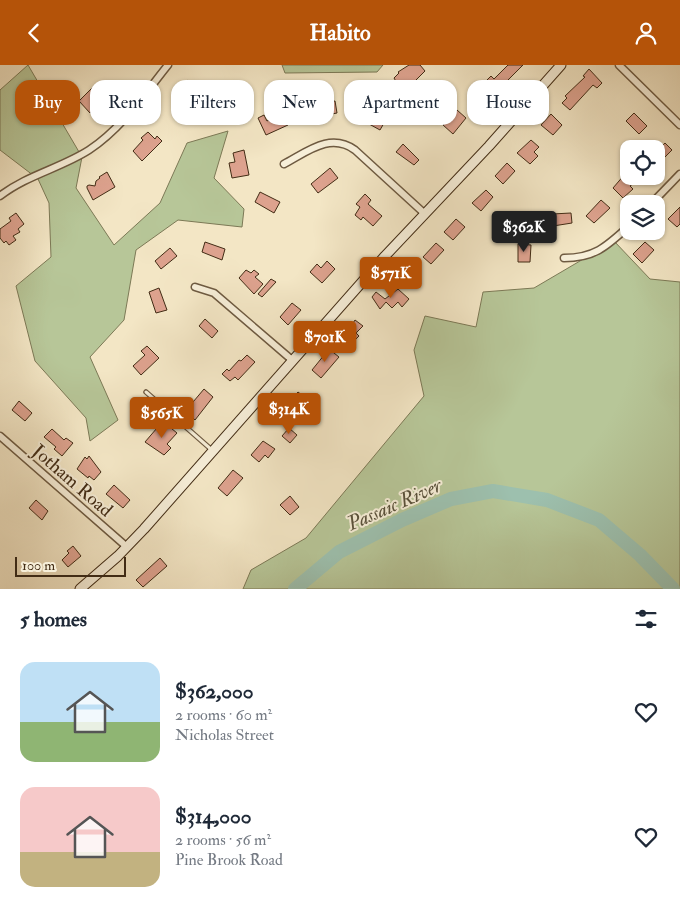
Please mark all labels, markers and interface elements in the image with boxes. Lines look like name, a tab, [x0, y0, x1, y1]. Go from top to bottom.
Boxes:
icon: back	[20, 19, 48, 47]
text: Habito	[309, 19, 371, 47]
icon: person	[632, 19, 660, 47]
chip: Buy	[15, 80, 80, 125]
chip: Rent	[90, 80, 161, 125]
chip: Filters	[171, 80, 254, 125]
chip: New	[264, 80, 334, 125]
chip: Apartment	[344, 80, 457, 125]
chip: House	[467, 80, 549, 125]
map controls	[620, 140, 665, 240]
button: locate	[620, 140, 665, 185]
button: layers	[620, 195, 665, 240]
pin: $362K	[489, 211, 559, 253]
text: $362K	[503, 217, 545, 237]
pin: $571K	[356, 257, 426, 299]
text: $571K	[371, 263, 411, 283]
pin: $701K	[290, 321, 360, 363]
text: $701K	[304, 327, 346, 347]
pin: $314K	[254, 393, 324, 435]
pin: $565K	[127, 397, 197, 439]
text: $314K	[269, 399, 309, 419]
text: $565K	[141, 403, 183, 423]
street label: Jotham Road	[26, 439, 118, 523]
water label: Passaic River	[342, 472, 447, 537]
scale bar	[15, 554, 126, 577]
text: 100 m	[22, 557, 55, 574]
icon: filters	[632, 605, 660, 633]
text: 5 homes	[20, 606, 87, 633]
text: $362,000	[175, 678, 253, 705]
icon: home	[60, 682, 120, 742]
icon: heart	[632, 698, 660, 726]
text: 2 rooms · 60 m²	[175, 705, 272, 725]
text: Nicholas Street	[175, 725, 274, 745]
text: $314,000	[175, 803, 252, 830]
icon: home	[60, 807, 120, 867]
icon: heart	[632, 823, 660, 851]
text: 2 rooms · 56 m²	[175, 830, 271, 850]
text: Pine Brook Road	[175, 850, 283, 870]

